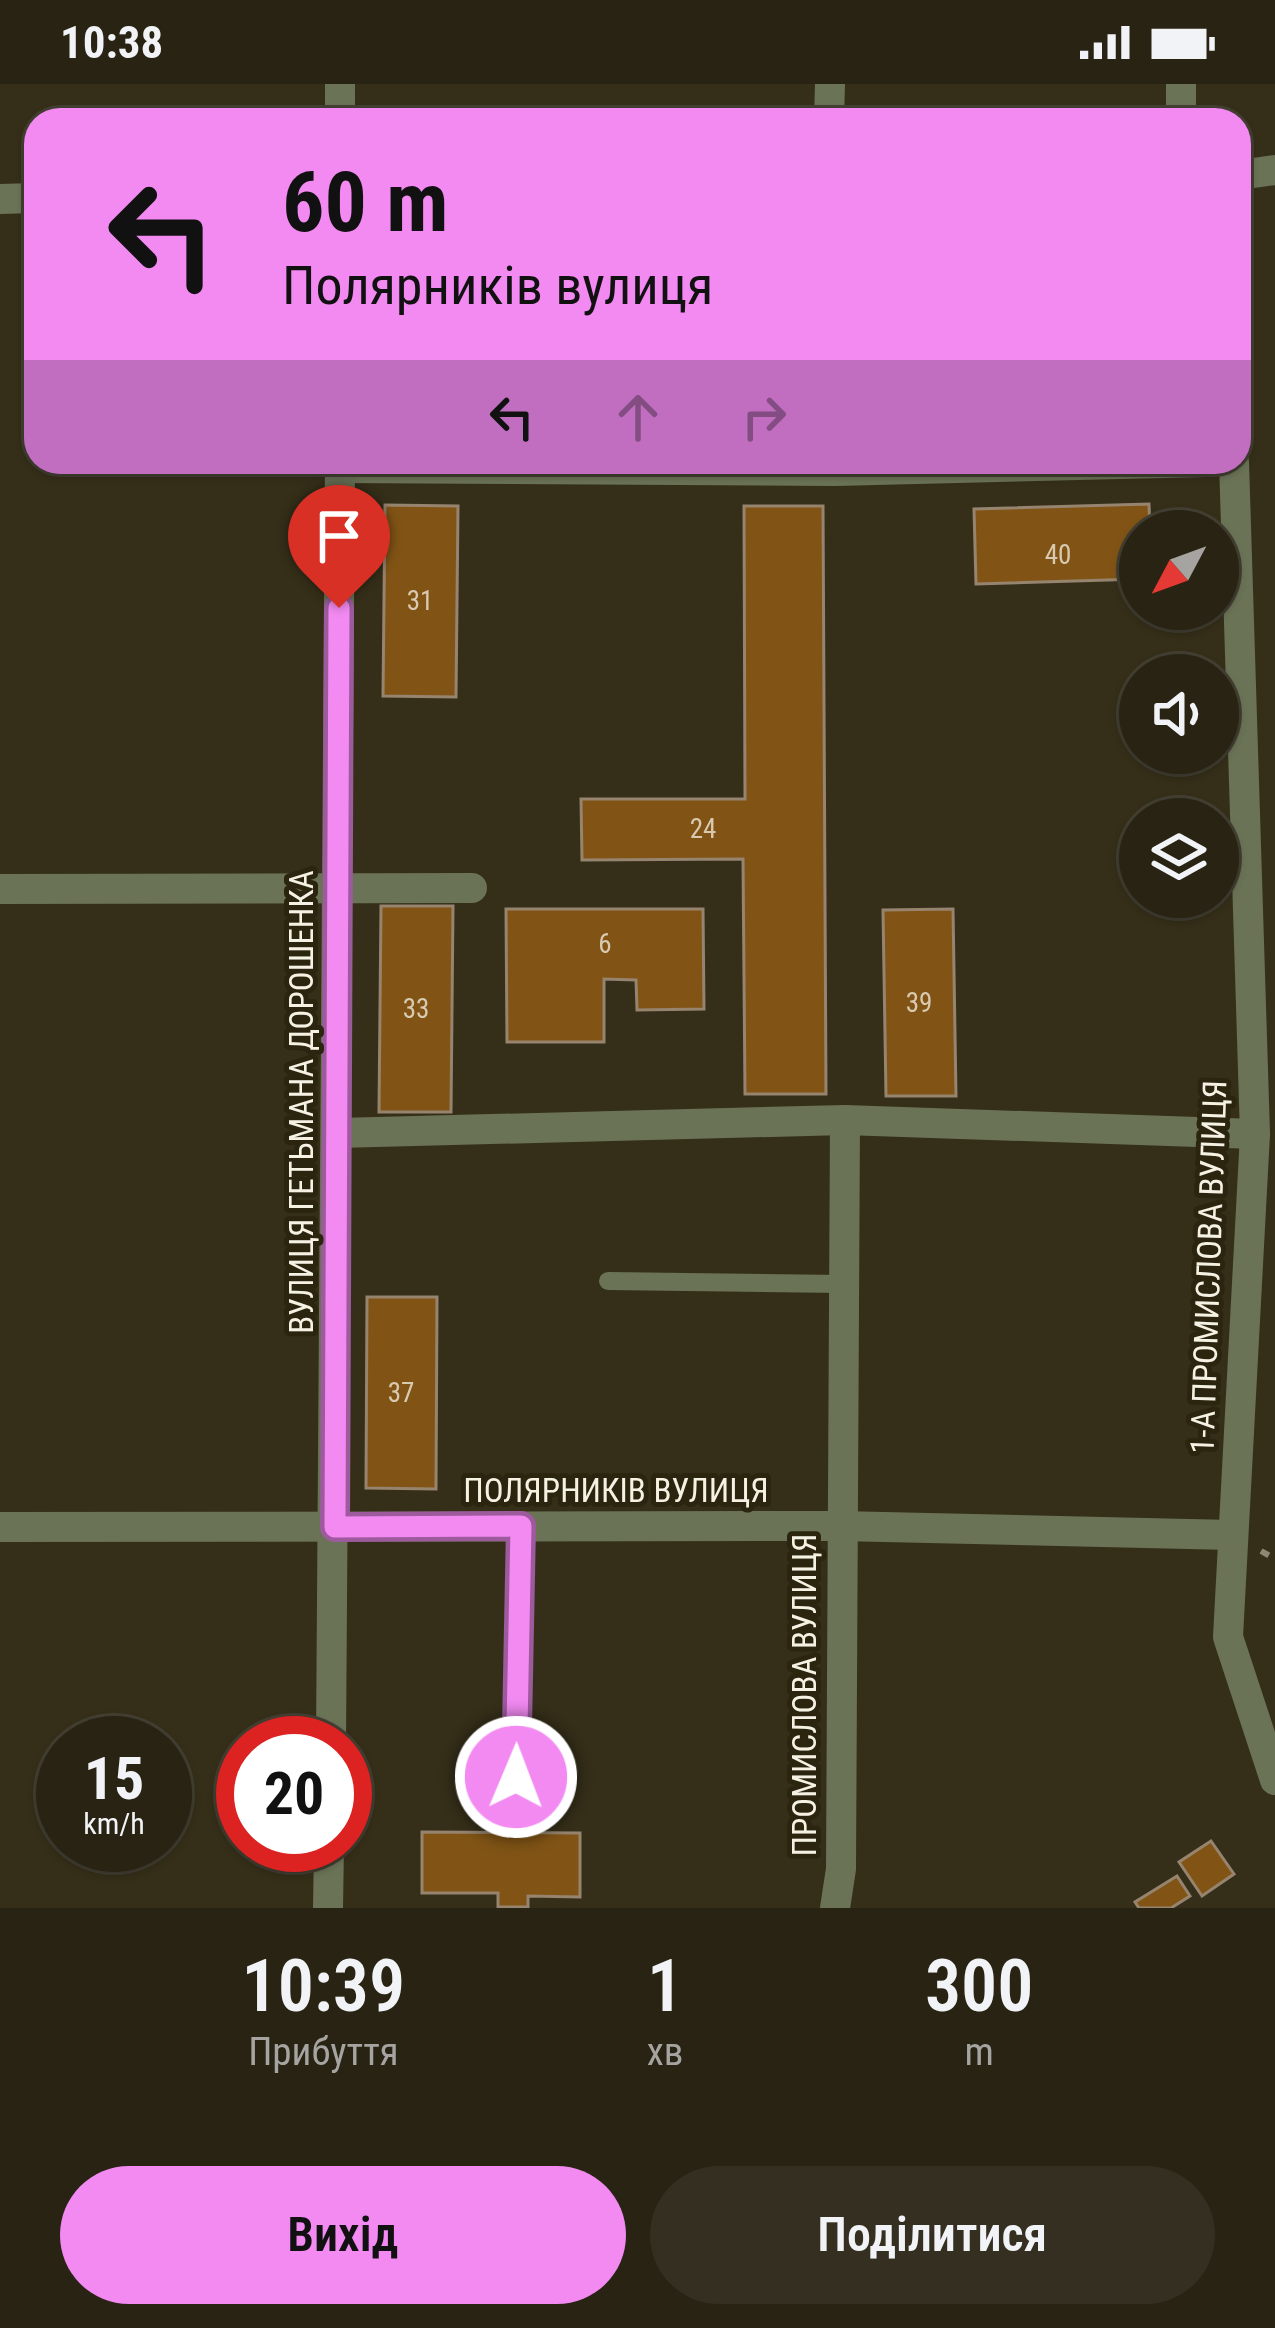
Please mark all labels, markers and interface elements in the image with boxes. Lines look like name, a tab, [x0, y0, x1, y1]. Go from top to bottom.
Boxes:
text: 10:38	[60, 16, 163, 69]
text: 60 m	[282, 153, 449, 252]
icon: left	[84, 156, 240, 312]
text: Полярників вулиця	[282, 254, 713, 317]
icon: left	[479, 384, 545, 450]
icon: ahead	[605, 384, 671, 450]
icon: right	[731, 384, 797, 450]
pin	[288, 485, 390, 608]
icon: arrive	[306, 503, 372, 569]
north arrow	[1119, 510, 1239, 630]
map controls	[1119, 510, 1239, 918]
house number: 40	[1045, 539, 1071, 571]
house number: 31	[407, 585, 433, 617]
button: sound	[1119, 654, 1239, 774]
button: layers	[1119, 798, 1239, 918]
house number: 24	[690, 813, 716, 845]
street label: ВУЛИЦЯ ГЕТЬМАНА ДОРОШЕНКА	[282, 870, 321, 1334]
house number: 6	[598, 928, 612, 960]
house number: 39	[906, 987, 932, 1019]
house number: 33	[403, 993, 429, 1025]
street label: 1-А ПРОМИСЛОВА ВУЛИЦЯ	[1182, 1079, 1235, 1455]
house number: 37	[388, 1377, 414, 1409]
street label: ПОЛЯРНИКІВ ВУЛИЦЯ	[463, 1471, 769, 1510]
street label: ПРОМИСЛОВА ВУЛИЦЯ	[785, 1534, 824, 1856]
position arrow	[453, 1714, 579, 1840]
speed limit sign: 20	[216, 1716, 372, 1872]
text: 15	[84, 1743, 144, 1814]
text: km/h	[83, 1806, 145, 1841]
text: 10:39	[241, 1944, 405, 2029]
text: 1	[647, 1944, 683, 2029]
text: 300	[925, 1944, 1034, 2029]
text: Прибуття	[248, 2029, 399, 2075]
text: хв	[647, 2029, 683, 2075]
text: m	[965, 2029, 994, 2075]
button: Вихід	[60, 2166, 626, 2304]
button: Поділитися	[650, 2166, 1215, 2304]

